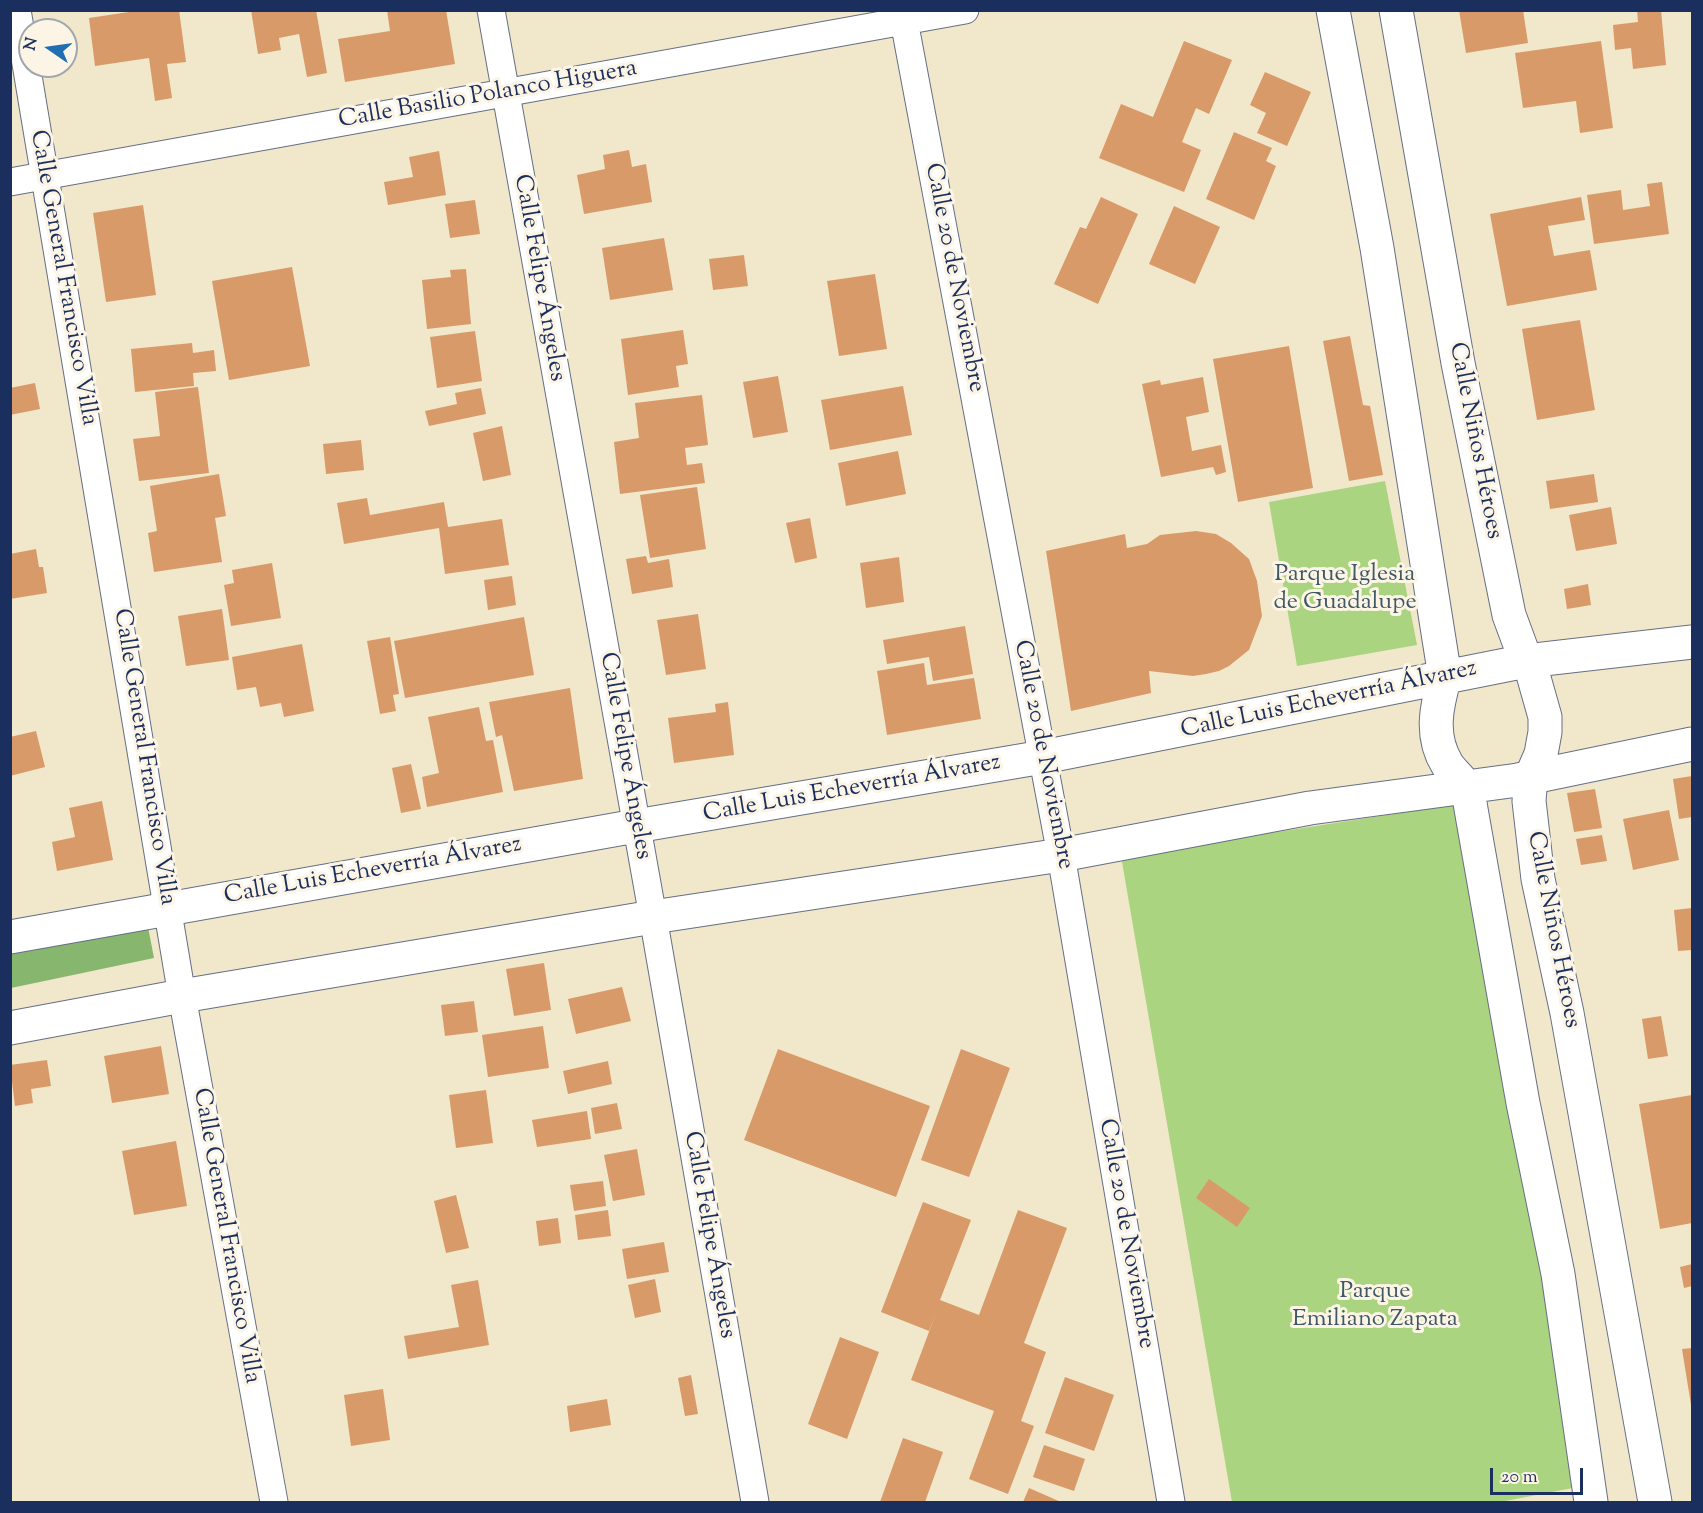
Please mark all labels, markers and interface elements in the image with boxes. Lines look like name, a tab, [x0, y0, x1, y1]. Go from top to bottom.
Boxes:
north arrow	[18, 18, 78, 78]
text: N	[19, 35, 45, 53]
street label: Calle Basilio Polanco Higuera	[337, 56, 639, 136]
street label: Calle General Francisco Villa	[22, 128, 102, 428]
street label: Calle 20 de Noviembre	[917, 161, 989, 395]
street label: Calle Felipe Ángeles	[506, 172, 570, 384]
street label: Calle Niños Héroes	[1441, 340, 1507, 542]
park label: Parque Iglesia de Guadalupe	[1273, 562, 1417, 618]
street label: Calle General Francisco Villa	[105, 607, 181, 907]
street label: Calle 20 de Noviembre	[1006, 638, 1078, 872]
street label: Calle Felipe Ángeles	[592, 650, 656, 862]
street label: Calle Luis Echeverría Álvarez	[1179, 656, 1479, 746]
street label: Calle Luis Echeverría Álvarez	[701, 750, 1003, 830]
street label: Calle Niños Héroes	[1519, 829, 1585, 1031]
street label: Calle Luis Echeverría Álvarez	[222, 832, 524, 912]
street label: Calle General Francisco Villa	[185, 1086, 265, 1386]
street label: Calle 20 de Noviembre	[1091, 1117, 1159, 1351]
street label: Calle Felipe Ángeles	[676, 1129, 740, 1341]
park label: Parque Emiliano Zapata	[1292, 1279, 1458, 1335]
scale bar	[1493, 1456, 1586, 1494]
text: 20 m	[1501, 1465, 1538, 1491]

